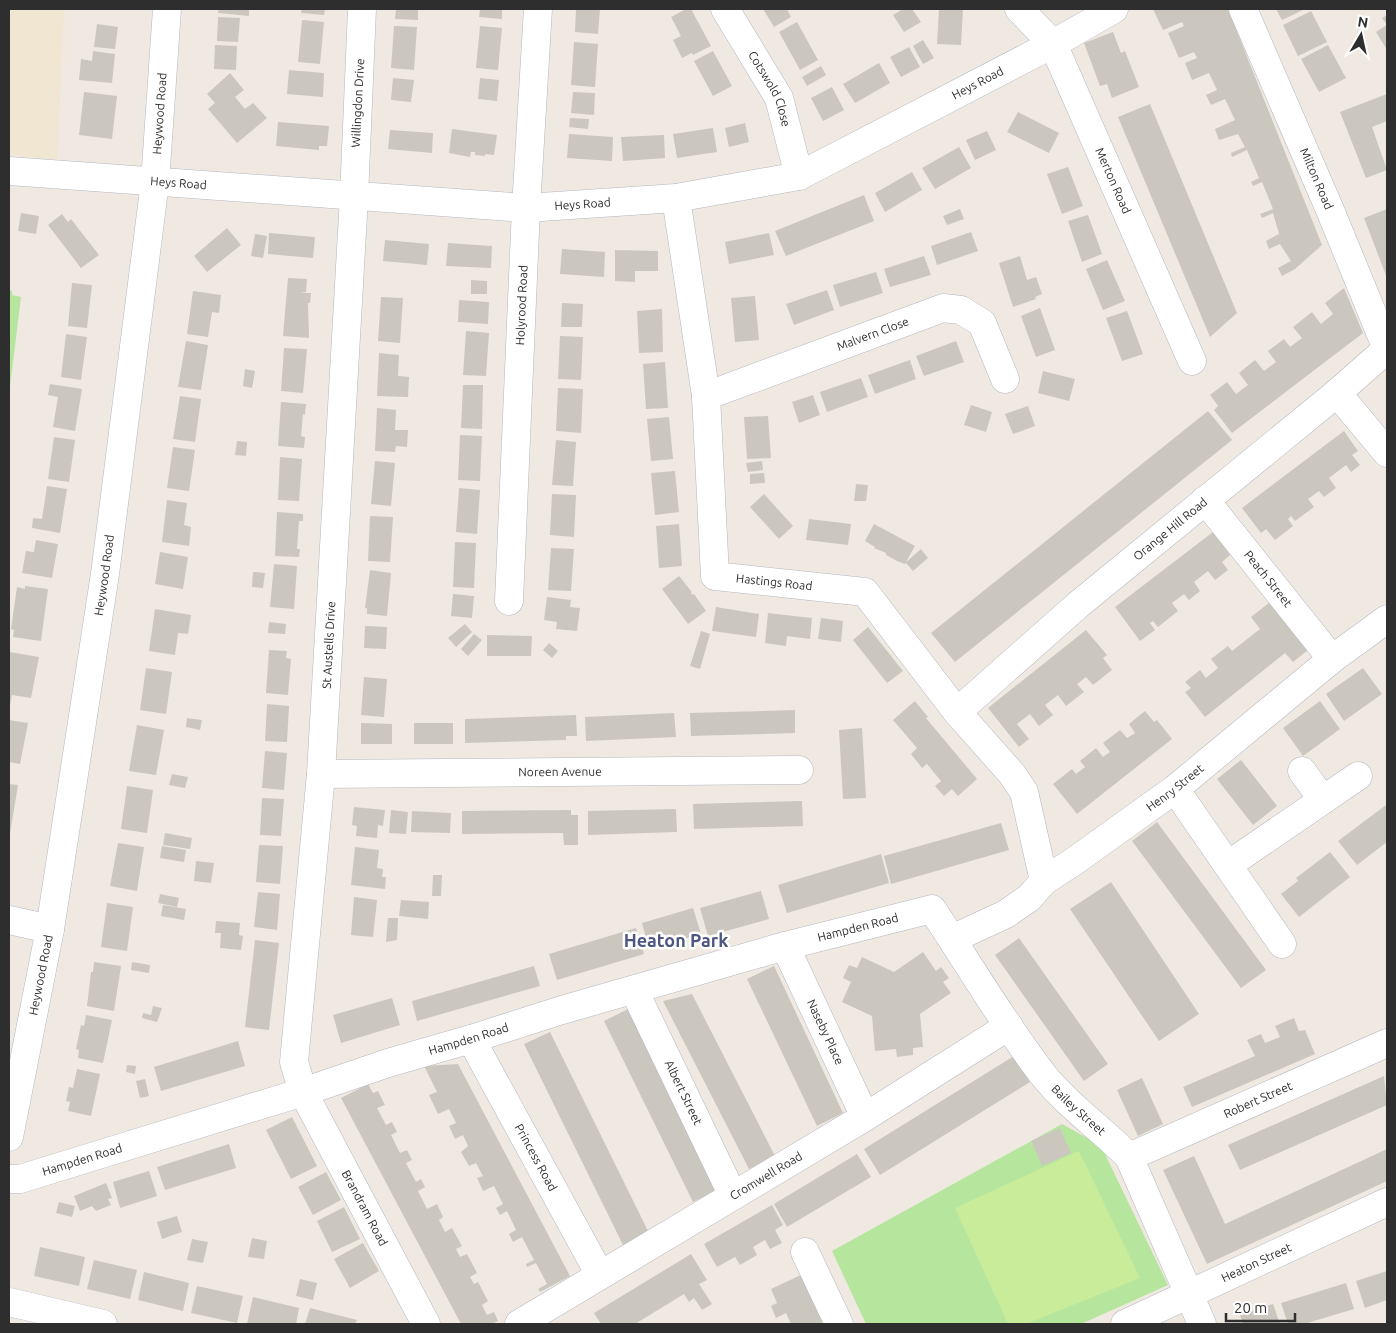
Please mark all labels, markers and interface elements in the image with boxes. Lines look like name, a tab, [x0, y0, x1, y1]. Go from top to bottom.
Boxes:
north arrow	[1336, 10, 1386, 60]
text: N	[1357, 13, 1369, 31]
street label: Cotswold Close	[746, 49, 793, 128]
street label: Willingdon Drive	[349, 58, 366, 148]
street label: Heys Road	[949, 64, 1006, 101]
street label: Heywood Road	[150, 72, 169, 155]
street label: Merton Road	[1093, 145, 1134, 215]
street label: Milton Road	[1298, 146, 1336, 211]
street label: Heys Road	[150, 174, 207, 191]
street label: Heys Road	[554, 195, 611, 212]
street label: Holyrood Road	[513, 265, 530, 346]
street label: Malvern Close	[835, 314, 910, 353]
street label: Orange Hill Road	[1131, 495, 1209, 563]
street label: Heywood Road	[92, 534, 116, 617]
street label: Peach Street	[1242, 548, 1295, 610]
street label: Hastings Road	[735, 571, 813, 592]
street label: St Austells Drive	[320, 601, 337, 689]
street label: Henry Street	[1144, 761, 1206, 814]
street label: Noreen Avenue	[518, 765, 602, 778]
street label: Hampden Road	[816, 911, 900, 944]
district label: Heaton Park	[624, 930, 728, 950]
street label: Heywood Road	[26, 934, 55, 1016]
street label: Naseby Place	[805, 997, 847, 1067]
street label: Hampden Road	[427, 1020, 510, 1057]
street label: Albert Street	[663, 1058, 705, 1127]
street label: Robert Street	[1221, 1079, 1294, 1120]
street label: Bailey Street	[1049, 1082, 1109, 1138]
street label: Princess Road	[513, 1121, 560, 1193]
street label: Hampden Road	[40, 1141, 124, 1178]
street label: Cromwell Road	[727, 1149, 804, 1202]
street label: Brandram Road	[340, 1168, 390, 1248]
street label: Heaton Street	[1219, 1240, 1294, 1284]
scale bar	[1226, 1290, 1295, 1322]
text: 20 m	[1234, 1299, 1267, 1316]

